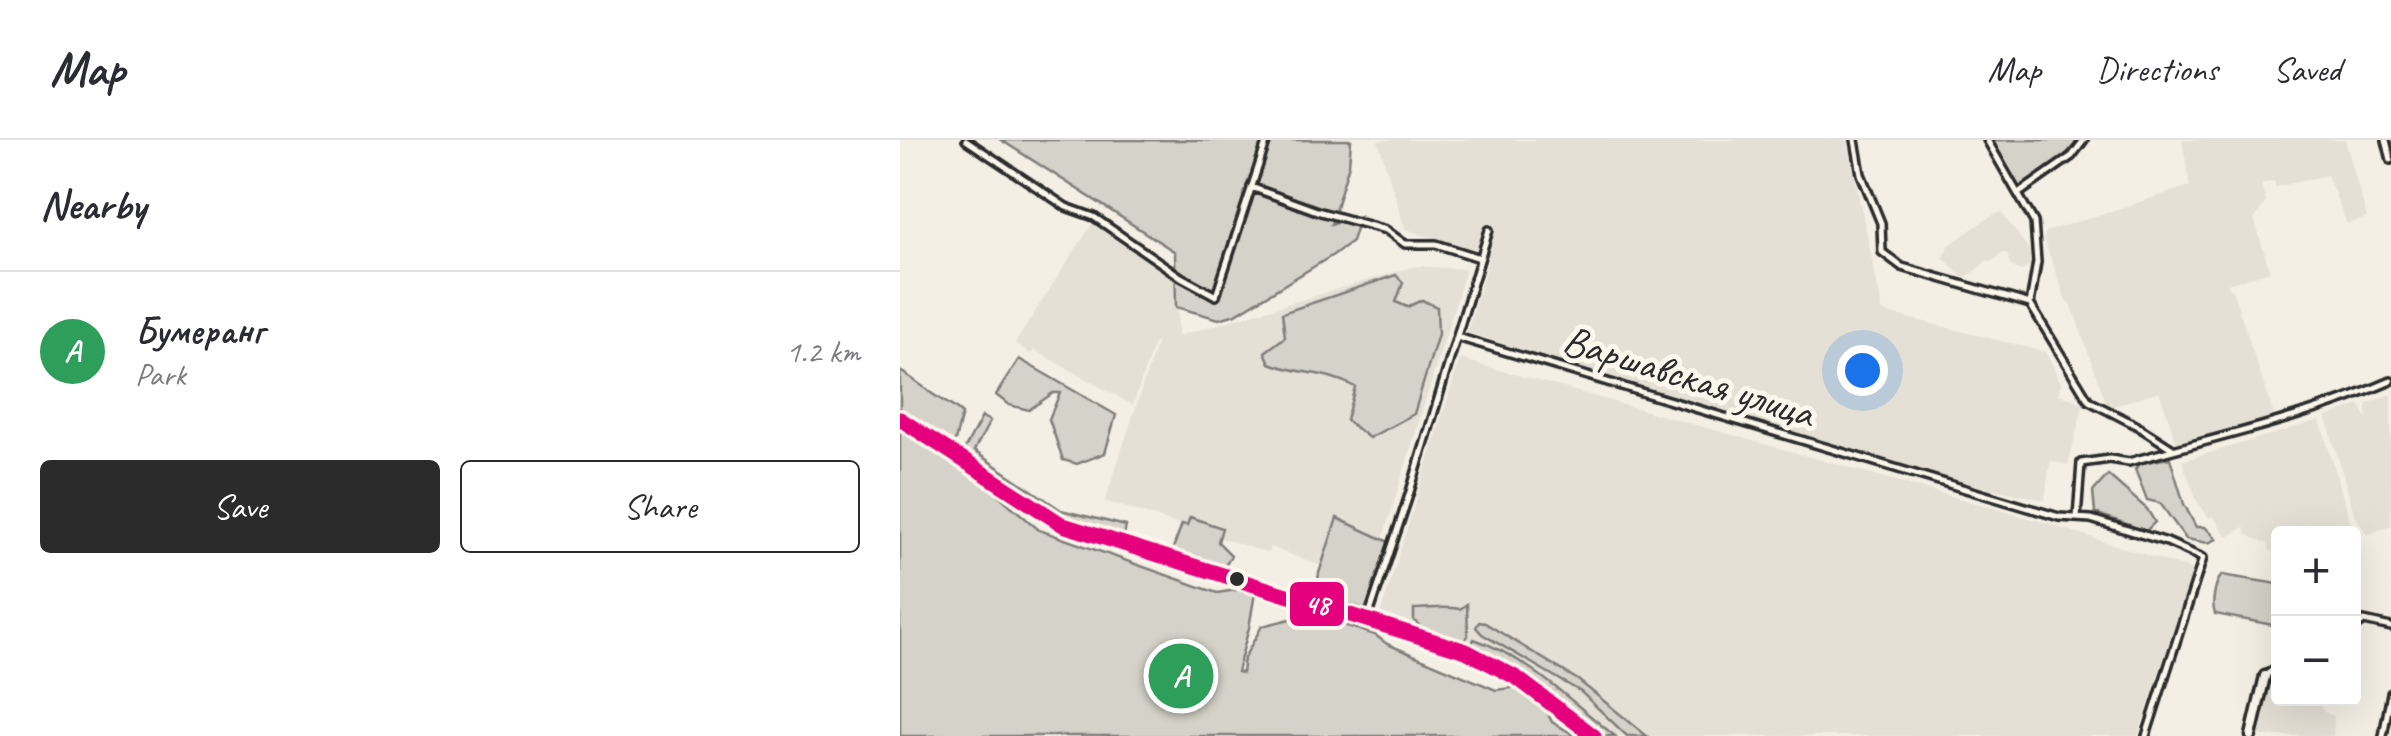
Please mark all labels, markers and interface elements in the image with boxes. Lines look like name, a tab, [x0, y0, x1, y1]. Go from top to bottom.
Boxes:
text: Map	[50, 39, 125, 99]
text: Map	[1988, 47, 2041, 92]
text: Directions	[2096, 47, 2218, 92]
text: Saved	[2273, 47, 2341, 92]
text: Nearby	[40, 179, 146, 232]
text: Бумеранг	[135, 307, 264, 354]
street label: Варшавская улица	[1557, 313, 1823, 440]
text: A	[64, 331, 81, 372]
text: 1.2 km	[786, 331, 860, 372]
your location	[1837, 345, 1888, 396]
text: Park	[135, 354, 186, 395]
button: Save	[40, 460, 440, 553]
button: Share	[460, 460, 860, 553]
map controls	[2271, 526, 2361, 706]
button: +	[2271, 526, 2361, 616]
unlabelled marker	[1227, 569, 1247, 589]
line badge: 48	[1288, 580, 1346, 628]
text: 48	[1304, 587, 1333, 622]
button: −	[2271, 616, 2361, 706]
pin: A	[1148, 638, 1214, 714]

